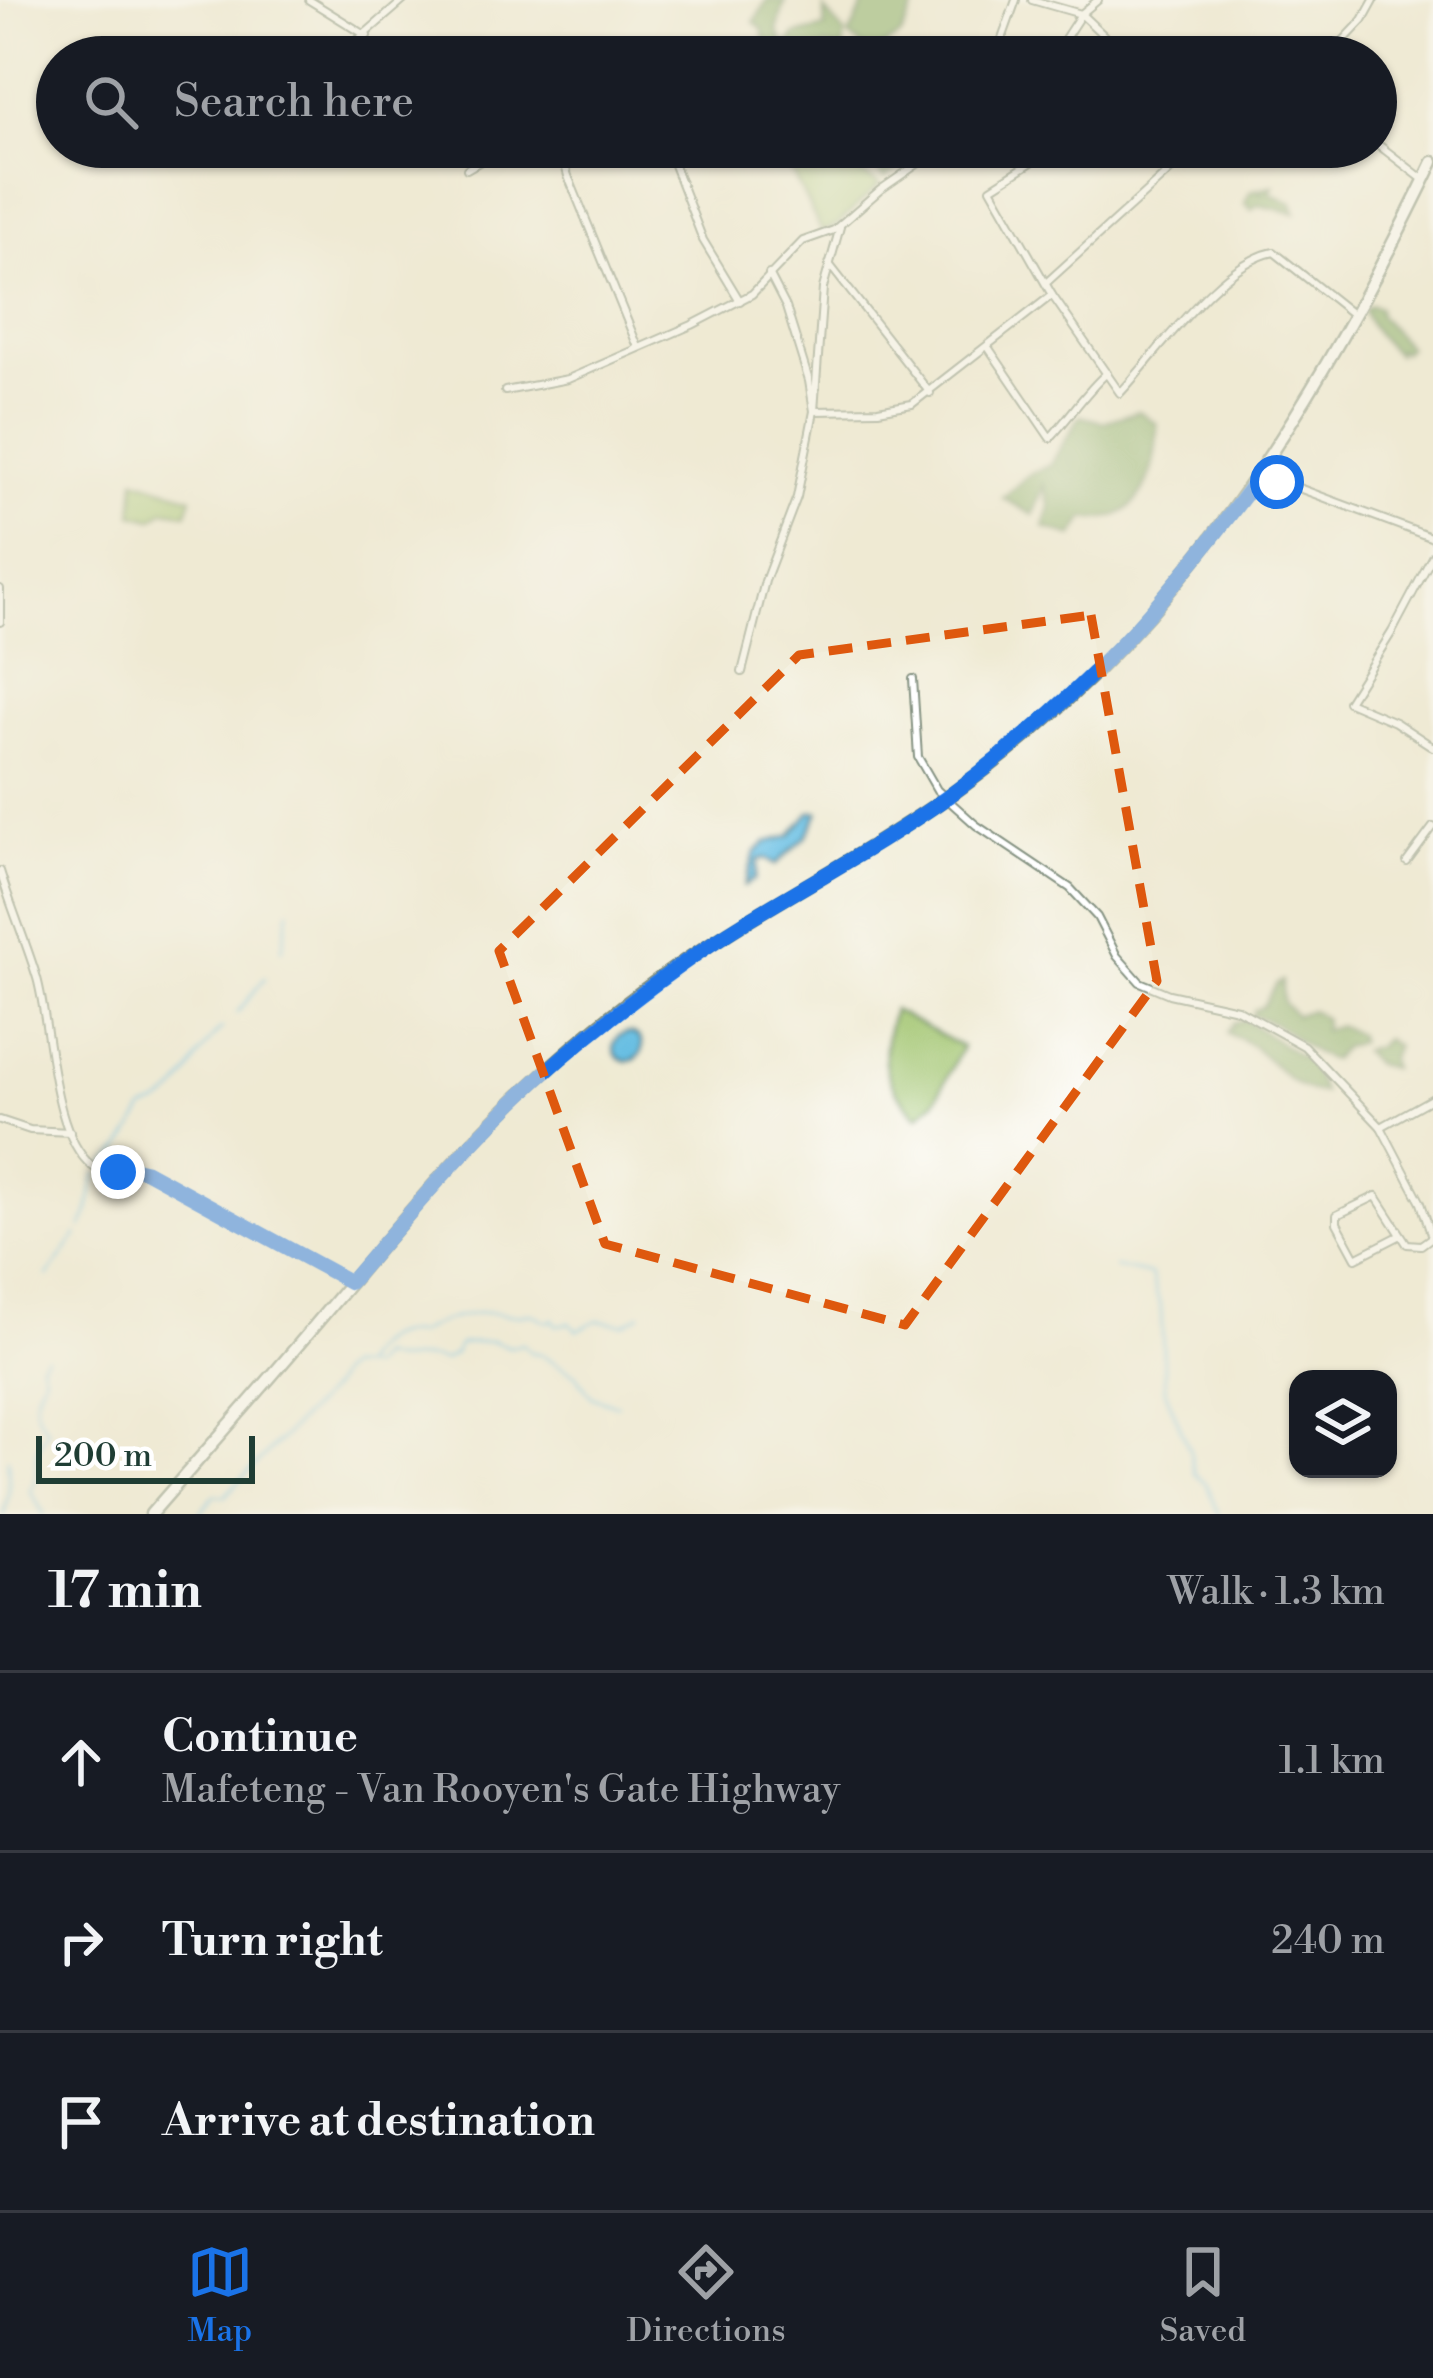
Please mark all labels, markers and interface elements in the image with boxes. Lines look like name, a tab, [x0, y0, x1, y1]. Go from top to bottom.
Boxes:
search box	[36, 36, 1397, 168]
icon: search	[78, 69, 144, 135]
text: Search here	[174, 74, 414, 131]
route start	[1250, 455, 1304, 509]
route end	[91, 1145, 145, 1199]
map controls	[1289, 1370, 1397, 1478]
button: layers	[1289, 1370, 1397, 1478]
scale bar	[36, 1430, 255, 1483]
text: 200 m	[54, 1436, 152, 1477]
text: 17 min	[48, 1560, 202, 1624]
text: Walk · 1.3 km	[1168, 1568, 1385, 1617]
text: Continue	[162, 1709, 358, 1766]
icon: ahead	[48, 1729, 114, 1795]
text: 1.1 km	[1279, 1737, 1385, 1786]
text: Mafeteng - Van Rooyen's Gate Highway	[162, 1766, 840, 1815]
icon: right	[48, 1909, 114, 1975]
text: Turn right	[162, 1913, 383, 1970]
text: 240 m	[1271, 1917, 1385, 1966]
icon: arrive	[48, 2089, 114, 2155]
text: Arrive at destination	[162, 2093, 595, 2150]
tab: Map	[187, 2239, 253, 2352]
tab: Directions	[627, 2239, 786, 2352]
tab: Saved	[1159, 2239, 1246, 2352]

